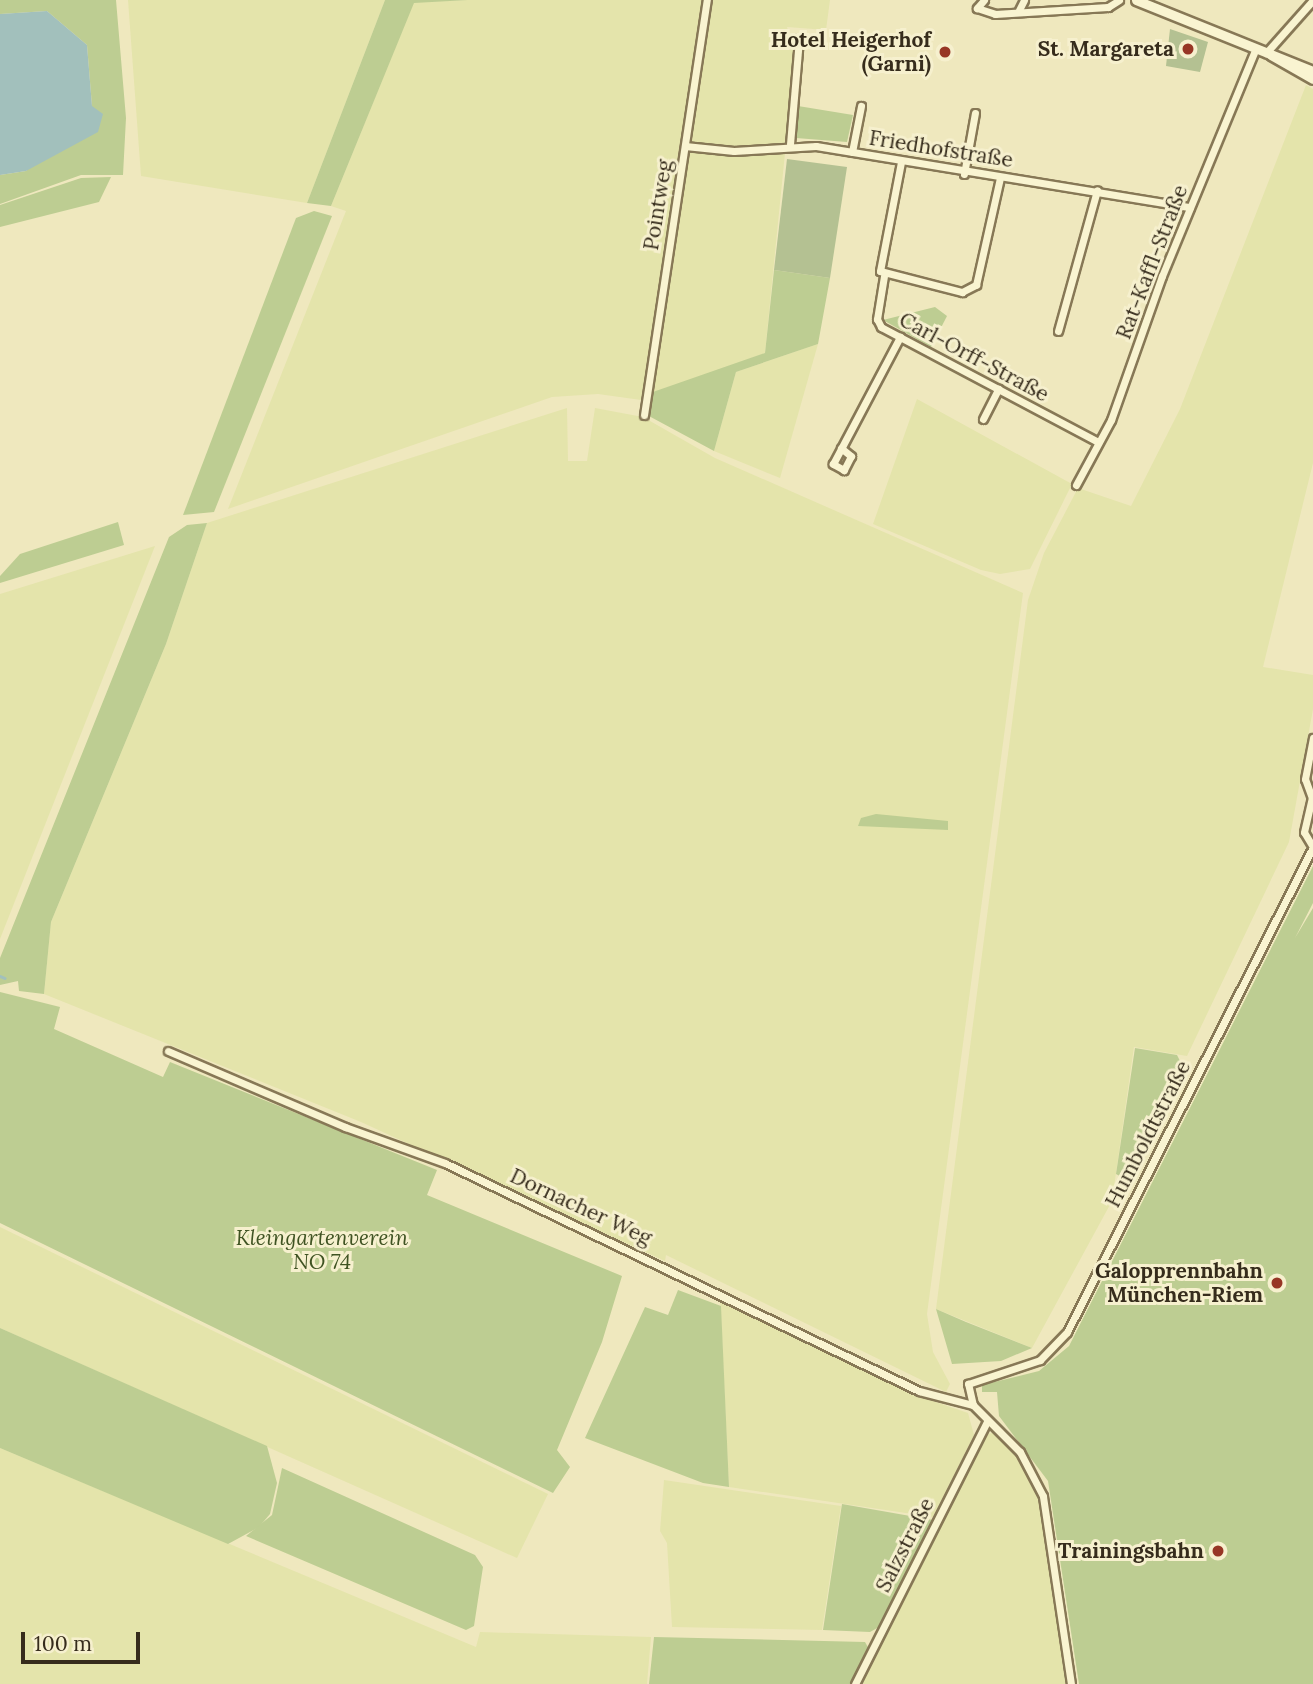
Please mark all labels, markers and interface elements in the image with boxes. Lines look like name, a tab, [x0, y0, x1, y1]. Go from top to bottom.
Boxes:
place label: Hotel Heigerhof (Garni)	[771, 27, 931, 77]
place label: St. Margareta	[1038, 36, 1174, 62]
marker: St. Margareta	[1180, 41, 1196, 57]
marker: Hotel Heigerhof (Garni)	[937, 44, 953, 60]
street label: Friedhofstraße	[867, 125, 1015, 173]
street label: Pointweg	[638, 158, 678, 252]
street label: Rat-Kaffl-Straße	[1111, 181, 1193, 343]
street label: Carl-Orff-Straße	[895, 307, 1053, 407]
street label: Humboldtstraße	[1100, 1056, 1196, 1212]
street label: Dornacher Weg	[506, 1163, 656, 1251]
park label: Kleingartenverein NO 74	[236, 1225, 408, 1275]
place label: Galopprennbahn München-Riem	[1095, 1258, 1263, 1308]
marker: Galopprennbahn München-Riem	[1269, 1275, 1285, 1291]
street label: Salzstraße	[871, 1494, 939, 1596]
place label: Trainingsbahn	[1058, 1538, 1204, 1564]
marker: Trainingsbahn	[1210, 1543, 1226, 1559]
scale bar	[24, 1618, 144, 1662]
text: 100 m	[34, 1630, 92, 1657]

